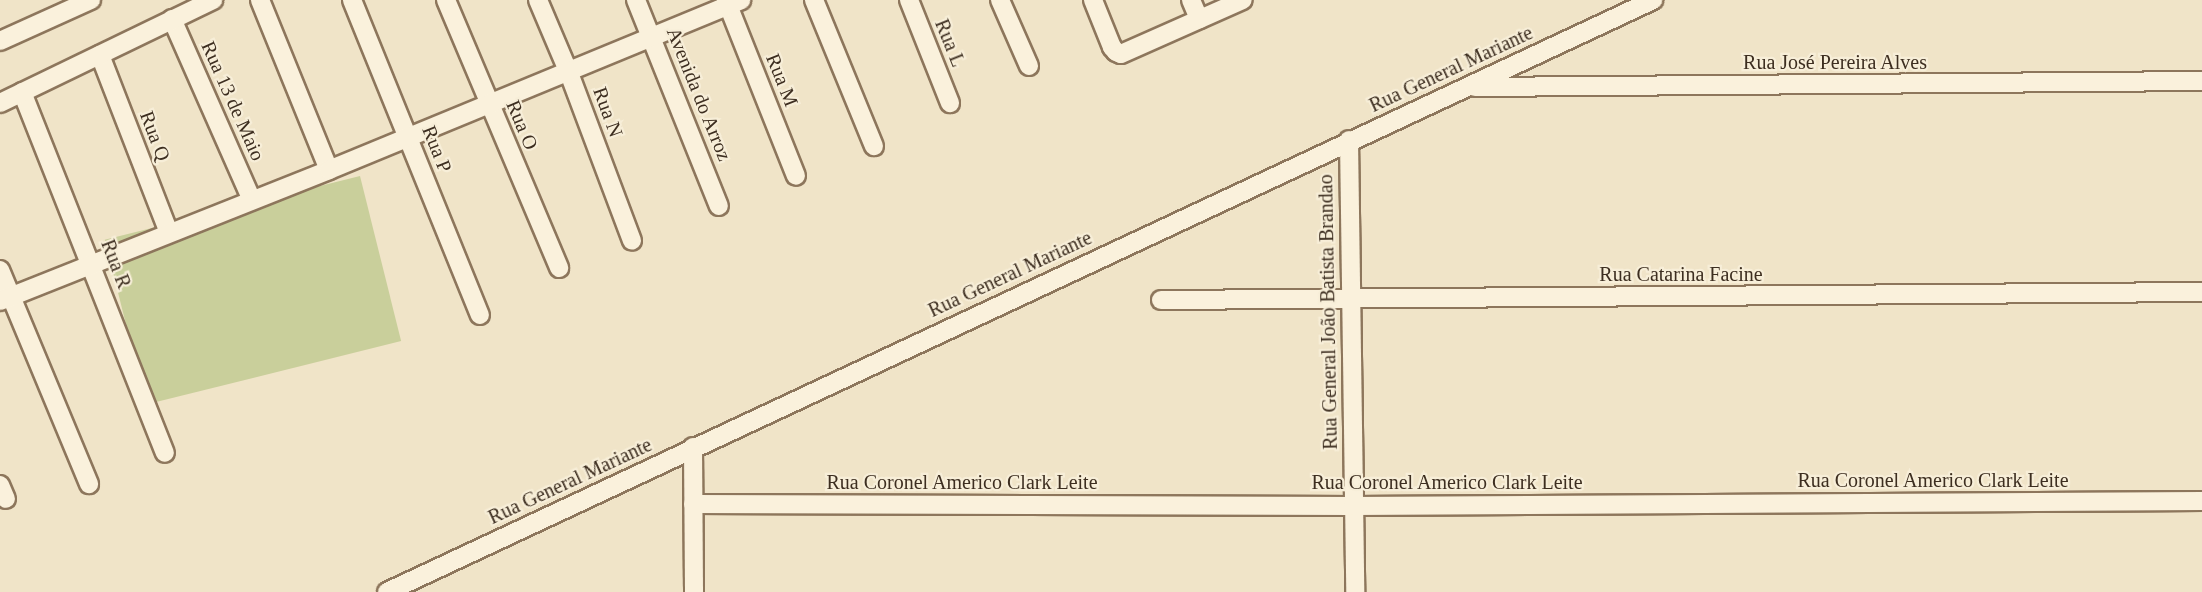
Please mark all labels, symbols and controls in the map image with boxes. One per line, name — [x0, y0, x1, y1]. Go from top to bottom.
street label: Rua L — [930, 16, 970, 70]
street label: Rua General Mariante — [1365, 21, 1537, 117]
street label: Avenida do Arroz — [661, 23, 737, 165]
street label: Rua 13 de Maio — [196, 38, 270, 164]
street label: Rua M — [761, 50, 803, 110]
street label: Rua José Pereira Alves — [1743, 50, 1927, 74]
street label: Rua N — [588, 84, 628, 140]
street label: Rua O — [501, 97, 543, 153]
street label: Rua Q — [135, 108, 175, 164]
street label: Rua P — [417, 122, 457, 176]
street label: Rua General João Batista Brandao — [1314, 174, 1342, 450]
street label: Rua General Mariante — [924, 226, 1096, 322]
street label: Rua R — [96, 236, 136, 292]
street label: Rua Catarina Facine — [1599, 262, 1763, 286]
street label: Rua General Mariante — [484, 433, 656, 529]
street label: Rua Coronel Americo Clark Leite — [1797, 468, 2069, 492]
street label: Rua Coronel Americo Clark Leite — [826, 470, 1098, 494]
street label: Rua Coronel Americo Clark Leite — [1311, 470, 1583, 494]

